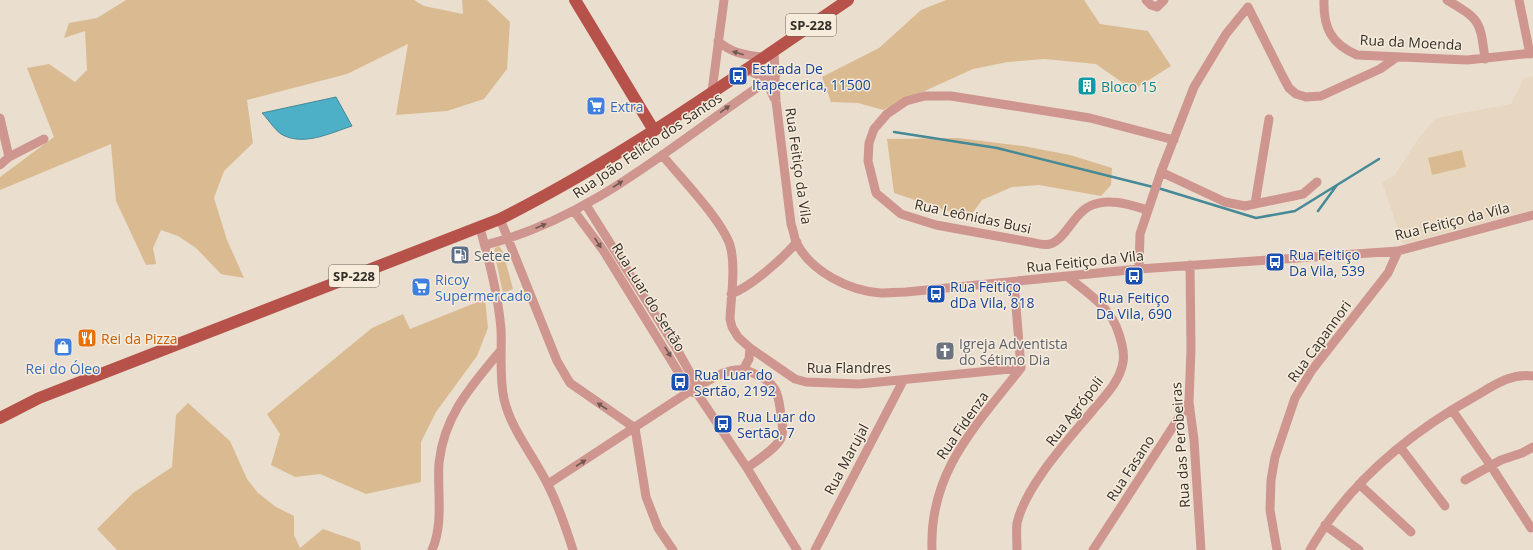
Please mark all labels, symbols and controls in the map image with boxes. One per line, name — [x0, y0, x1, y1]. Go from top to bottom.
road number: SP-228 — [786, 14, 836, 36]
street label: Rua da Moenda — [1359, 30, 1463, 54]
one-way arrow — [732, 50, 744, 56]
place label: Estrada De Itapecerica, 11500 — [752, 59, 871, 94]
bus stop icon: Estrada De Itapecerica, 11500 — [727, 65, 749, 87]
building icon: Bloco 15 — [1076, 75, 1098, 97]
place label: Bloco 15 — [1101, 77, 1157, 96]
street label: Rua João Felício dos Santos — [569, 88, 726, 202]
supermarket icon: Extra — [585, 95, 607, 117]
place label: Extra — [610, 97, 644, 116]
one-way arrow — [719, 105, 730, 113]
street label: Rua Feitiço da Vila — [781, 106, 817, 226]
one-way arrow — [613, 180, 623, 188]
street label: Rua Leônidas Busi — [913, 194, 1033, 238]
street label: Rua Feitiço da Vila — [1393, 198, 1511, 244]
one-way arrow — [536, 222, 548, 228]
one-way arrow — [594, 237, 602, 248]
street label: Rua Luar do Sertão — [608, 239, 690, 355]
fuel station icon: Setee — [449, 244, 471, 266]
street label: Rua Feitiço da Vila — [1025, 245, 1145, 277]
place label: Rua Feitiço Da Vila, 539 — [1289, 245, 1365, 280]
place label: Setee — [474, 246, 510, 265]
bus stop icon: Rua Feitiço Da Vila, 539 — [1264, 251, 1286, 273]
road number: SP-228 — [329, 265, 379, 287]
bus stop icon: Rua Feitiço Da Vila, 690 — [1123, 265, 1145, 287]
place label: Ricoy Supermercado — [435, 270, 531, 305]
supermarket icon: Ricoy Supermercado — [410, 276, 432, 298]
place label: Rua Feitiço dDa Vila, 818 — [950, 277, 1035, 312]
bus stop icon: Rua Feitiço dDa Vila, 818 — [925, 283, 947, 305]
place label: Rua Feitiço Da Vila, 690 — [1096, 288, 1172, 323]
street label: Rua Capannori — [1283, 296, 1355, 386]
restaurant icon: Rei da Pizza — [76, 327, 98, 349]
place label: Rei da Pizza — [101, 329, 178, 348]
place label: Igreja Adventista do Sétimo Dia — [959, 334, 1068, 369]
shop icon: Rei do Óleo — [52, 336, 74, 358]
church icon: Igreja Adventista do Sétimo Dia — [934, 340, 956, 362]
one-way arrow — [664, 346, 671, 358]
street label: Rua Flandres — [807, 358, 892, 377]
place label: Rei do Óleo — [25, 359, 101, 378]
place label: Rua Luar do Sertão, 2192 — [694, 365, 776, 400]
bus stop icon: Rua Luar do Sertão, 2192 — [669, 371, 691, 393]
street label: Rua Agrópoli — [1041, 372, 1107, 450]
street label: Rua das Perobeiras — [1166, 381, 1194, 508]
street label: Rua Fidenza — [932, 387, 992, 463]
one-way arrow — [597, 402, 608, 410]
place label: Rua Luar do Sertão, 7 — [737, 407, 816, 442]
bus stop icon: Rua Luar do Sertão, 7 — [712, 413, 734, 435]
street label: Rua Marujal — [819, 420, 873, 498]
street label: Rua Fasano — [1102, 431, 1158, 505]
one-way arrow — [576, 459, 586, 467]

